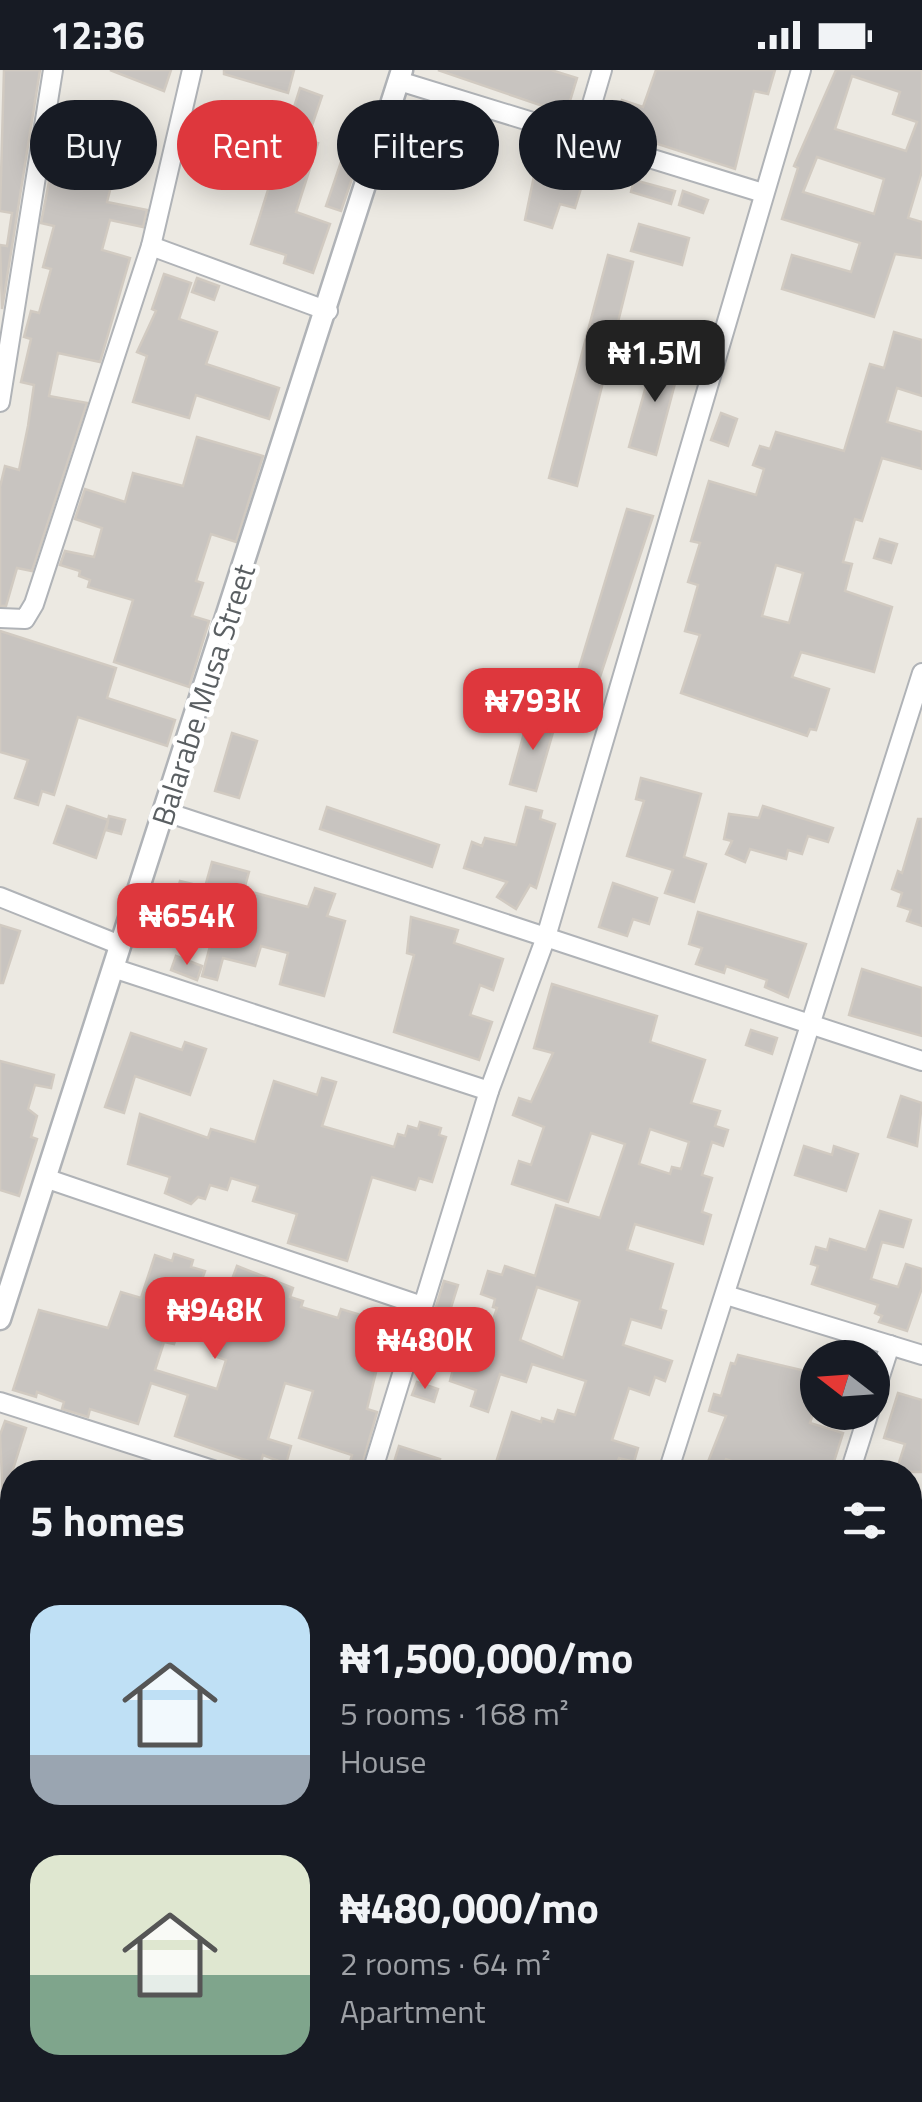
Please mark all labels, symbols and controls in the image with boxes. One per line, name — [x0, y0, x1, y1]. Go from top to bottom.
text: 12:36 — [50, 6, 145, 64]
chip: Buy — [30, 100, 157, 190]
chip: Rent — [177, 100, 317, 190]
chip: Filters — [337, 100, 499, 190]
chip: New — [519, 100, 657, 190]
pin: ₦1.5M — [585, 320, 725, 405]
text: ₦1.5M — [608, 328, 702, 376]
street label: Balarabe Musa Street — [139, 558, 267, 831]
pin: ₦793K — [463, 668, 603, 753]
text: ₦793K — [485, 676, 581, 724]
pin: ₦654K — [117, 883, 257, 968]
text: ₦654K — [139, 891, 235, 939]
pin: ₦948K — [145, 1277, 285, 1362]
text: ₦948K — [167, 1285, 263, 1333]
pin: ₦480K — [355, 1307, 495, 1392]
text: ₦480K — [377, 1315, 473, 1363]
north arrow — [800, 1340, 890, 1430]
map controls — [800, 1340, 890, 1430]
text: 5 homes — [30, 1488, 185, 1552]
icon: filters — [837, 1493, 892, 1548]
text: ₦1,500,000/mo — [340, 1625, 633, 1689]
icon: home — [110, 1645, 230, 1765]
text: 5 rooms · 168 m² — [340, 1689, 569, 1737]
text: House — [340, 1737, 426, 1785]
text: ₦480,000/mo — [340, 1875, 599, 1939]
icon: home — [110, 1895, 230, 2015]
text: 2 rooms · 64 m² — [340, 1939, 551, 1987]
text: Apartment — [340, 1987, 486, 2035]

